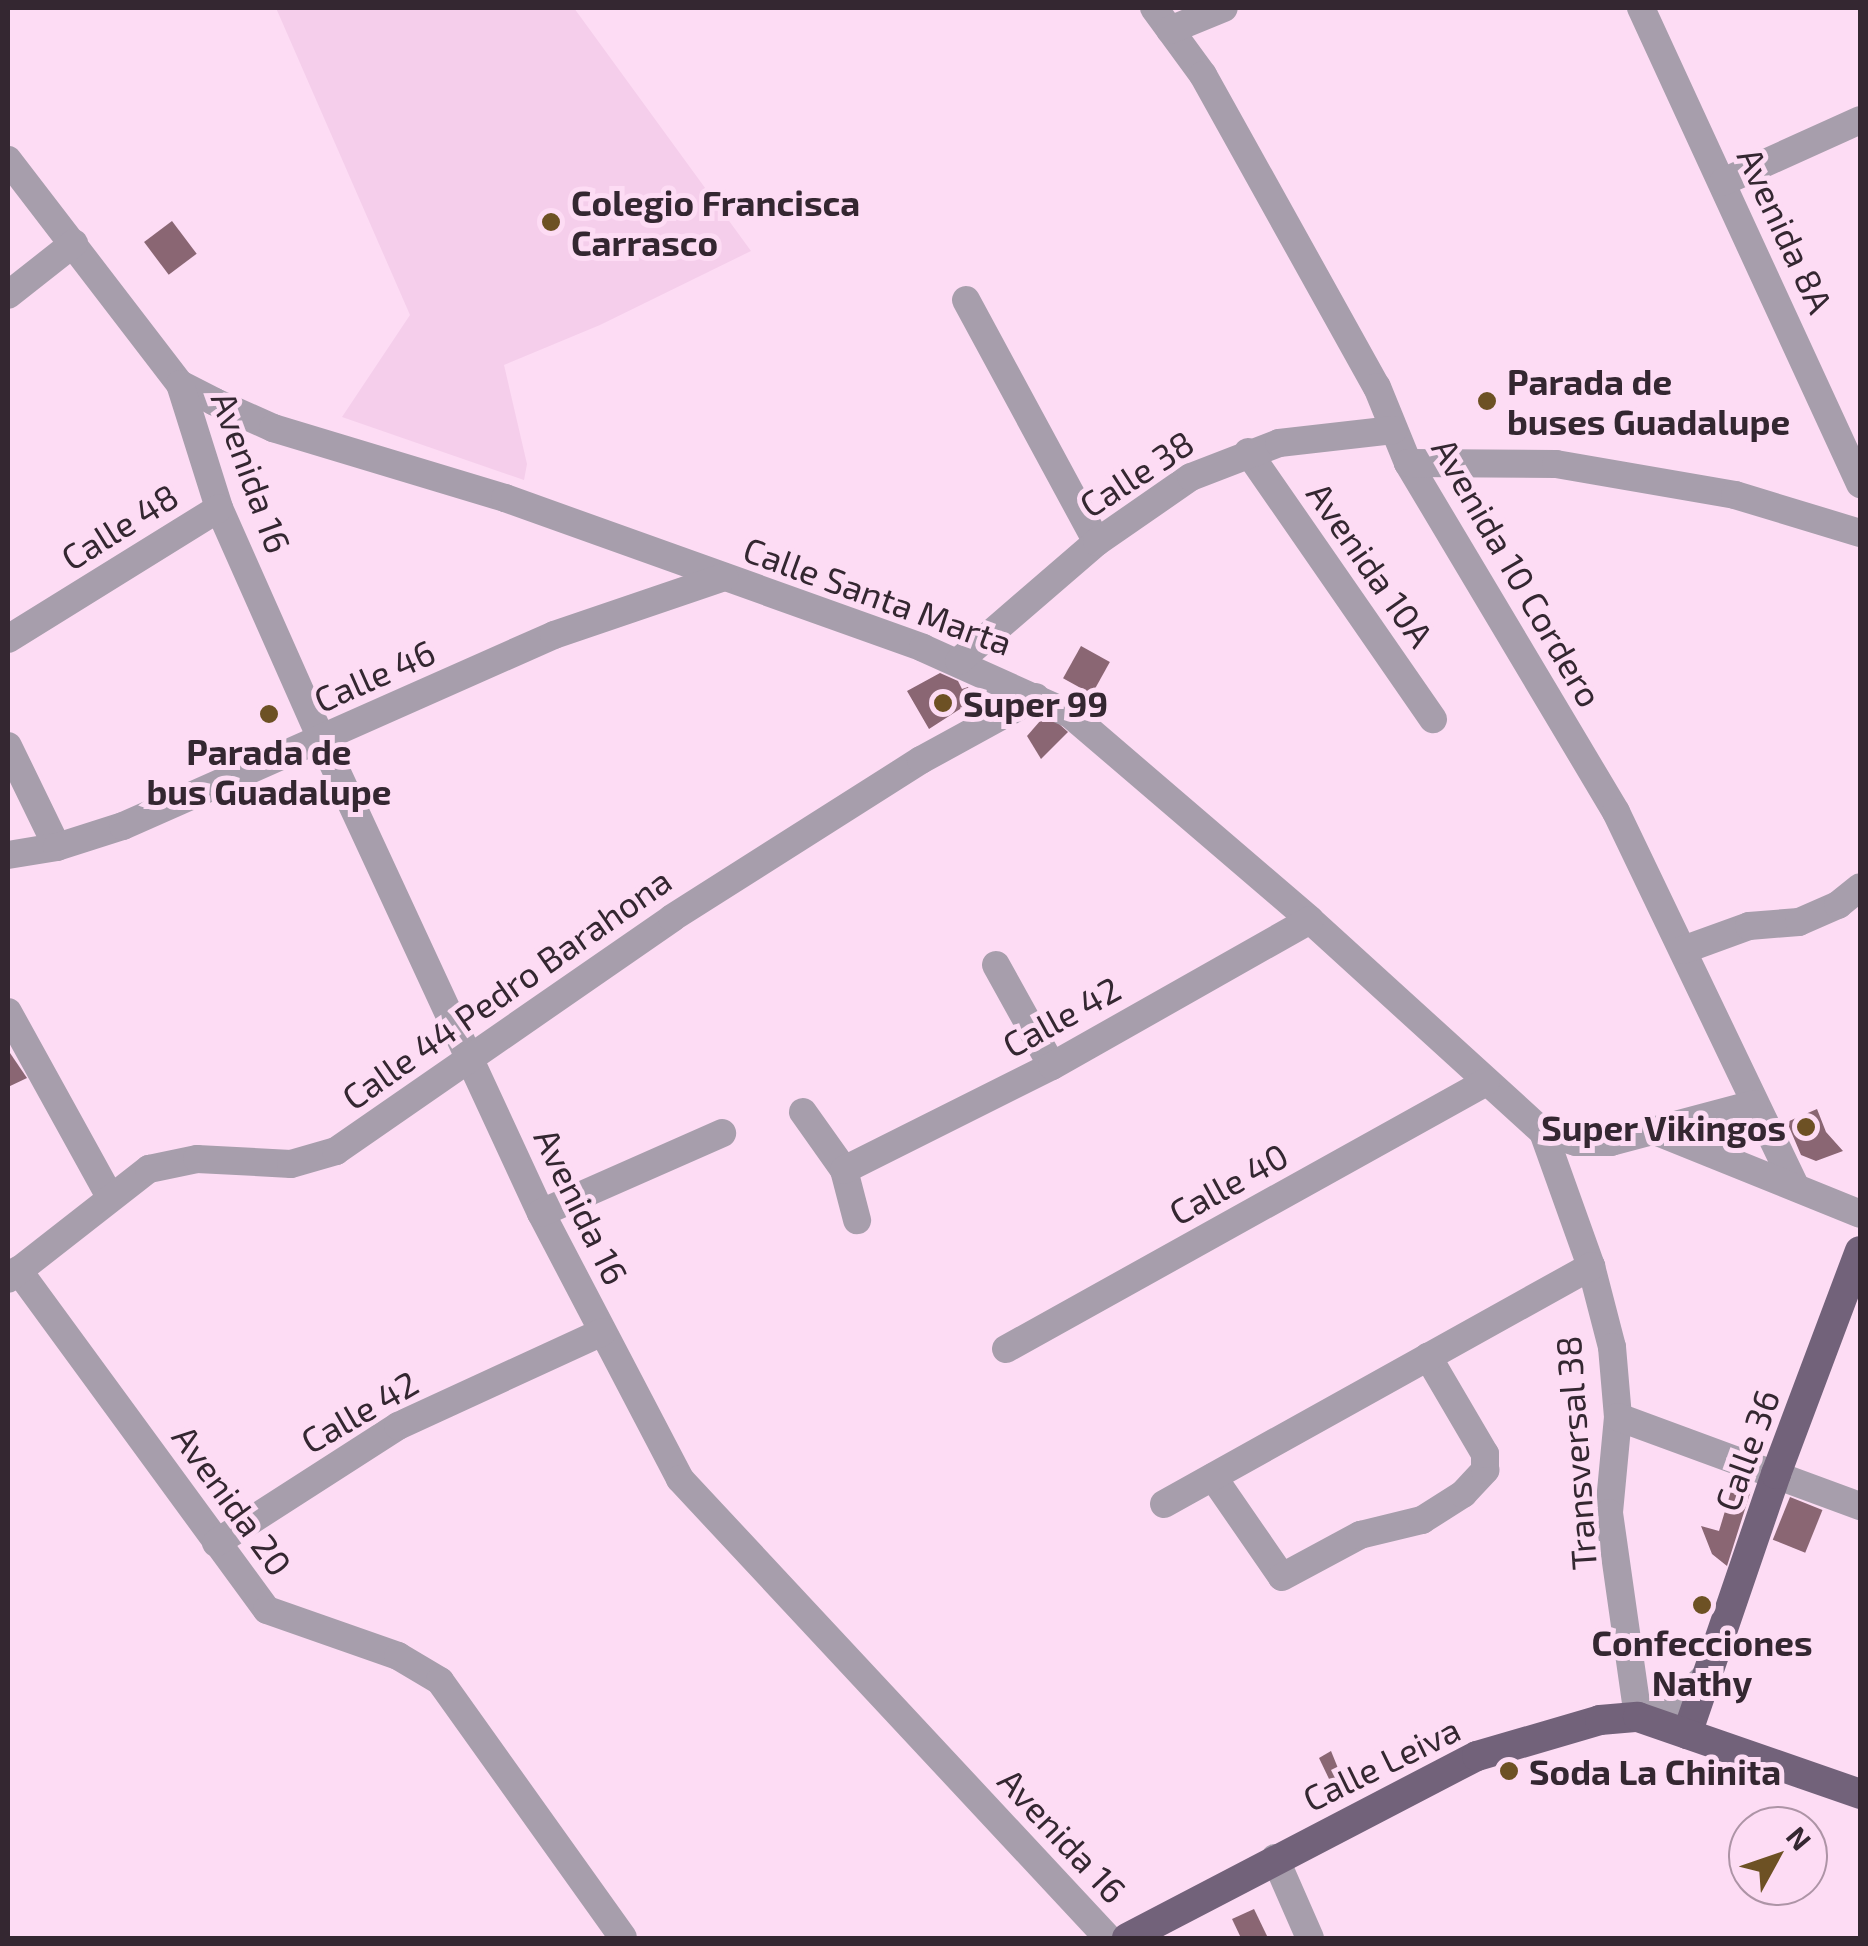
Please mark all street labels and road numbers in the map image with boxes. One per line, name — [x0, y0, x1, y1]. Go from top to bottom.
street label: Avenida 8A — [1730, 141, 1842, 319]
street label: Avenida 16 — [203, 386, 301, 558]
street label: Calle 38 — [1071, 421, 1201, 525]
street label: Avenida 10 Cordero — [1424, 430, 1612, 714]
street label: Calle 48 — [53, 474, 185, 578]
street label: Avenida 10A — [1299, 474, 1443, 654]
street label: Calle Santa Marta — [738, 527, 1018, 663]
street label: Calle 46 — [307, 630, 441, 720]
street label: Calle 44 Pedro Barahona — [333, 858, 679, 1118]
street label: Calle 42 — [995, 967, 1127, 1065]
street label: Avenida 16 — [526, 1121, 638, 1291]
street label: Calle 40 — [1161, 1133, 1295, 1233]
street label: Transversal 38 — [1546, 1334, 1604, 1572]
street label: Calle 42 — [293, 1361, 425, 1461]
street label: Calle 36 — [1705, 1384, 1787, 1516]
street label: Avenida 20 — [165, 1417, 301, 1583]
street label: Calle Leiva — [1296, 1707, 1466, 1819]
street label: Avenida 16 — [990, 1759, 1136, 1911]

